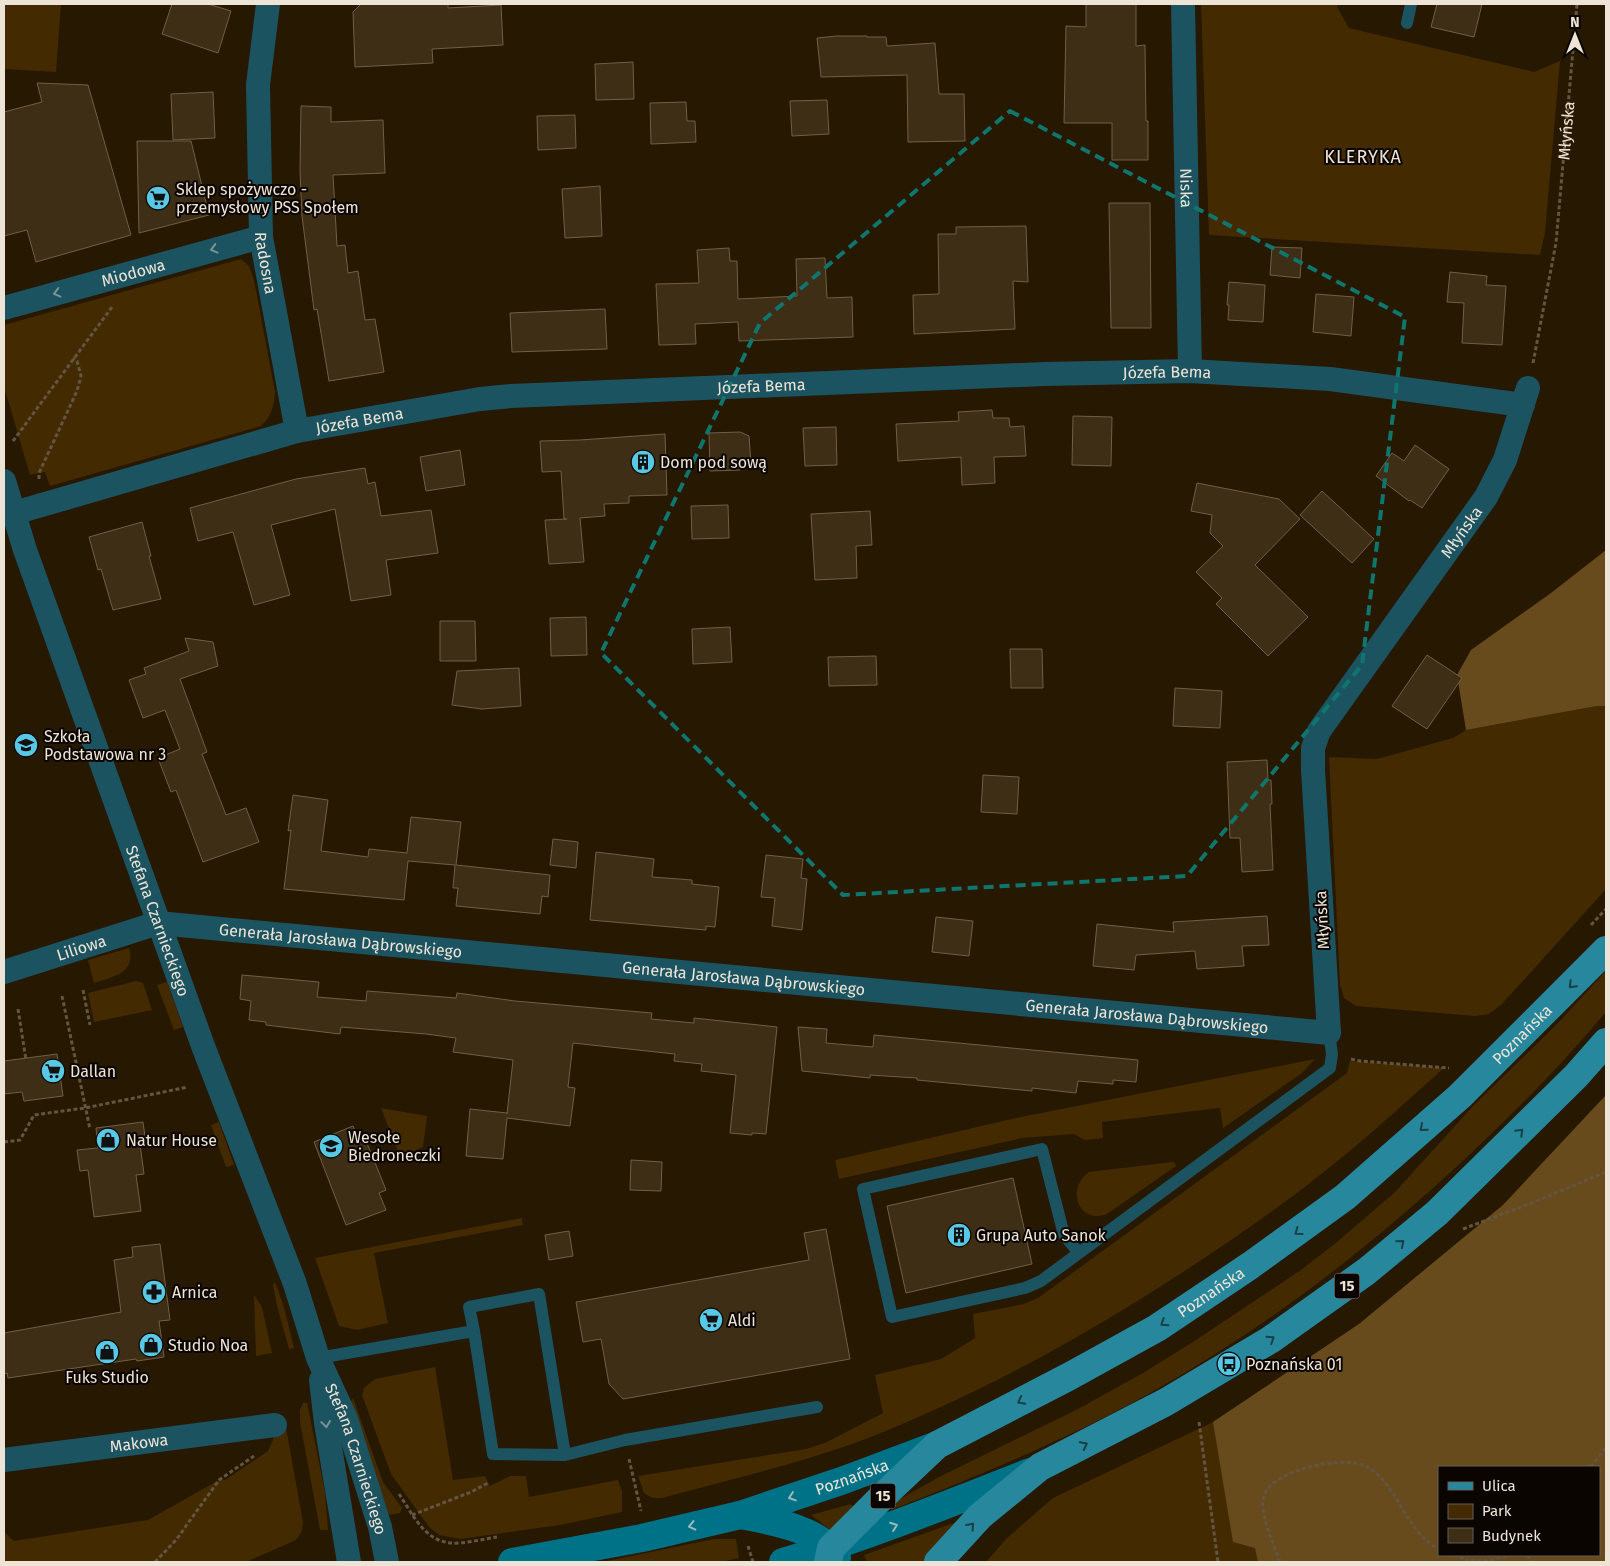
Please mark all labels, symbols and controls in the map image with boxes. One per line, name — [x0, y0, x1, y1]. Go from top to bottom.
north arrow — [1550, 10, 1600, 60]
text: N — [1570, 14, 1580, 31]
street label: Młyńska — [1554, 100, 1578, 161]
district label: KLERYKA — [1324, 146, 1402, 168]
street label: Niska — [1177, 168, 1196, 208]
place label: Sklep spożywczo - przemysłowy PSS Społem — [176, 180, 359, 217]
supermarket icon: Sklep spożywczo - przemysłowy PSS Społem — [145, 185, 171, 211]
street label: Radosna — [251, 232, 281, 296]
one-way arrow — [210, 244, 219, 254]
street label: Miodowa — [99, 254, 167, 290]
one-way arrow — [53, 287, 62, 298]
street label: Józefa Bema — [1122, 361, 1212, 382]
street label: Józefa Bema — [717, 374, 806, 397]
street label: Józefa Bema — [314, 403, 405, 437]
building icon: Dom pod sową — [630, 449, 656, 475]
place label: Dom pod sową — [660, 453, 767, 473]
street label: Młyńska — [1436, 502, 1486, 561]
place label: Szkoła Podstawowa nr 3 — [44, 727, 166, 764]
school or university icon: Szkoła Podstawowa nr 3 — [13, 732, 39, 758]
street label: Stefana Czarnieckiego — [122, 843, 194, 999]
street label: Młyńska — [1311, 890, 1333, 950]
street label: Generała Jarosława Dąbrowskiego — [218, 919, 463, 961]
street label: Liliowa — [54, 931, 108, 964]
street label: Generała Jarosława Dąbrowskiego — [621, 957, 866, 999]
one-way arrow — [1569, 979, 1578, 988]
street label: Generała Jarosława Dąbrowskiego — [1025, 995, 1269, 1037]
street label: Poznańska — [1488, 1000, 1556, 1068]
supermarket icon: Dallan — [40, 1058, 66, 1084]
place label: Dallan — [70, 1062, 116, 1081]
one-way arrow — [1420, 1123, 1429, 1132]
shop icon: Natur House — [95, 1127, 121, 1153]
place label: Wesołe Biedroneczki — [348, 1128, 441, 1165]
one-way arrow — [1514, 1129, 1523, 1138]
place label: Natur House — [126, 1131, 217, 1150]
school or university icon: Wesołe Biedroneczki — [318, 1133, 344, 1159]
building icon: Grupa Auto Sanok — [946, 1222, 972, 1248]
place label: Grupa Auto Sanok — [976, 1226, 1107, 1245]
one-way arrow — [1295, 1226, 1304, 1234]
one-way arrow — [1396, 1239, 1405, 1248]
street label: Poznańska — [1174, 1263, 1248, 1321]
road number: 15 — [1334, 1274, 1360, 1298]
pharmacy icon: Arnica — [141, 1279, 167, 1305]
place label: Arnica — [172, 1283, 217, 1302]
supermarket icon: Aldi — [698, 1307, 724, 1333]
place label: Aldi — [728, 1311, 756, 1330]
one-way arrow — [1160, 1317, 1169, 1327]
shop icon: Studio Noa — [138, 1332, 164, 1358]
place label: Studio Noa — [168, 1336, 248, 1355]
one-way arrow — [1265, 1336, 1274, 1345]
shop icon: Fuks Studio — [94, 1339, 120, 1365]
bus stop icon: Poznańska 01 — [1216, 1351, 1242, 1377]
place label: Poznańska 01 — [1246, 1355, 1342, 1374]
place label: Fuks Studio — [65, 1368, 149, 1387]
street label: Stefana Czarnieckiego — [321, 1380, 391, 1536]
one-way arrow — [1017, 1395, 1026, 1405]
one-way arrow — [321, 1420, 331, 1428]
street label: Makowa — [109, 1429, 169, 1456]
one-way arrow — [1078, 1441, 1087, 1451]
street label: Poznańska — [813, 1455, 891, 1499]
legend — [1438, 1466, 1600, 1556]
text: Ulica — [1482, 1477, 1516, 1495]
road number: 15 — [870, 1484, 896, 1508]
one-way arrow — [788, 1491, 797, 1501]
text: Park — [1482, 1502, 1512, 1520]
one-way arrow — [688, 1520, 697, 1531]
one-way arrow — [889, 1522, 898, 1532]
one-way arrow — [965, 1523, 974, 1532]
text: Budynek — [1482, 1527, 1541, 1545]

